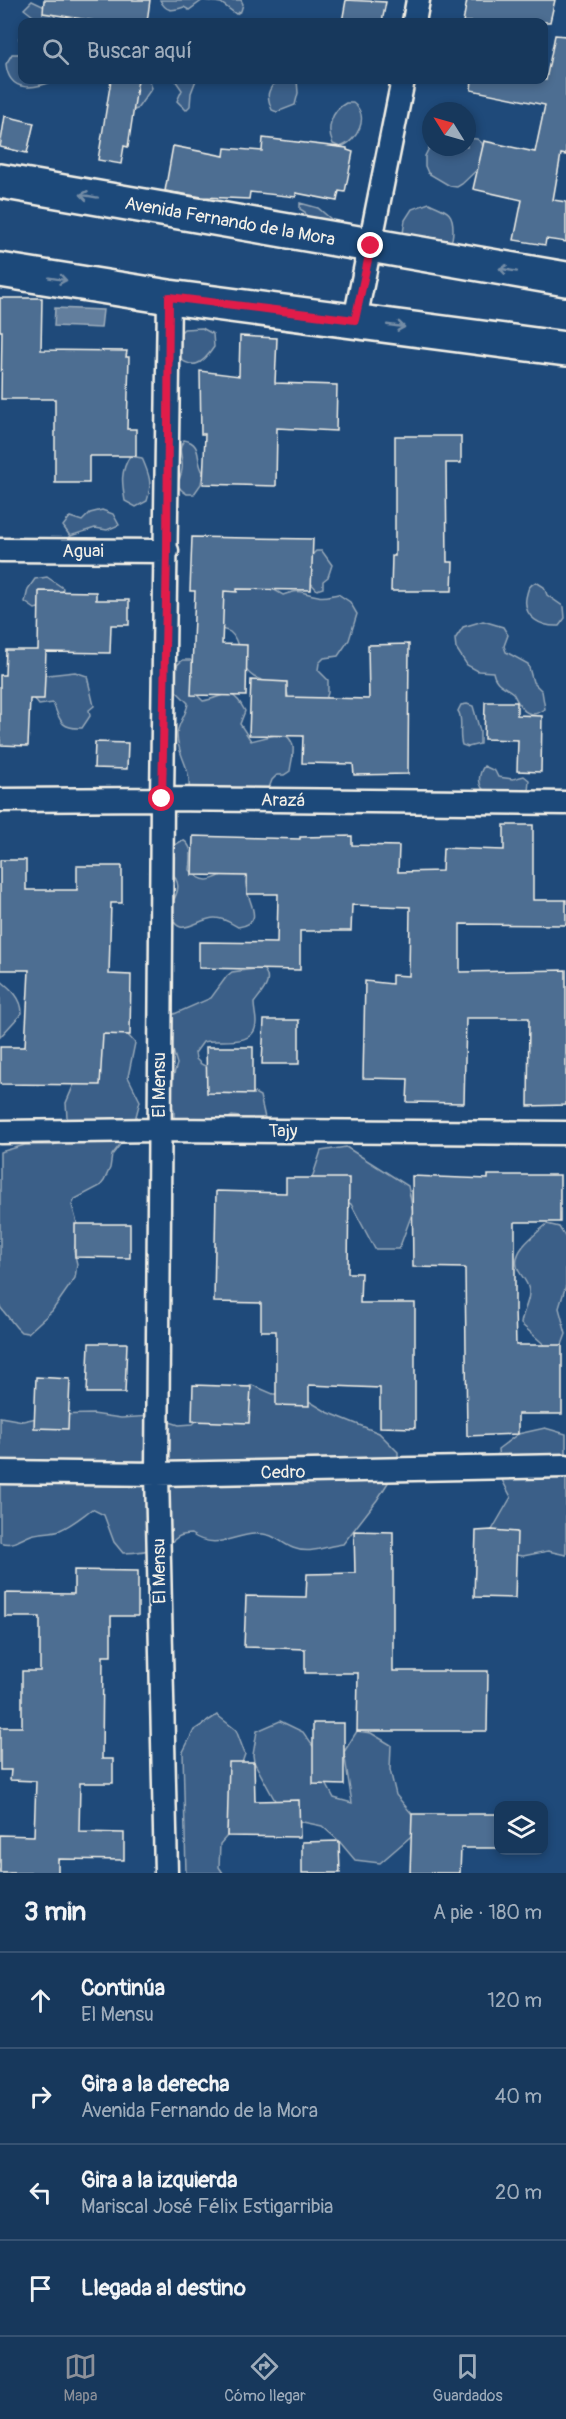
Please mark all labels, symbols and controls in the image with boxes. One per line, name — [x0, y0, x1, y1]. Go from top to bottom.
search box — [18, 18, 548, 84]
icon: search — [39, 35, 72, 68]
text: Buscar aquí — [87, 37, 192, 65]
north arrow — [422, 102, 476, 156]
one-way arrow — [79, 190, 99, 201]
street label: Avenida Fernando de la Mora — [123, 192, 337, 251]
route end — [357, 232, 383, 258]
one-way arrow — [499, 264, 519, 275]
one-way arrow — [47, 274, 67, 285]
one-way arrow — [386, 321, 406, 332]
street label: Aguai — [62, 540, 104, 563]
route start — [148, 785, 174, 811]
street label: Arazá — [261, 789, 305, 812]
street label: El Mensu — [148, 1052, 171, 1118]
street label: Tajy — [268, 1120, 298, 1143]
street label: Cedro — [261, 1461, 306, 1484]
street label: El Mensu — [147, 1538, 172, 1604]
map controls — [494, 1801, 548, 1855]
button: layers — [494, 1801, 548, 1855]
text: 3 min — [24, 1896, 86, 1928]
text: A pie · 180 m — [433, 1900, 542, 1925]
text: Continúa — [81, 1974, 165, 2002]
icon: ahead — [24, 1984, 57, 2017]
text: 120 m — [487, 1988, 542, 2013]
text: El Mensu — [81, 2002, 154, 2027]
text: Gira a la derecha — [81, 2070, 229, 2098]
icon: right — [24, 2080, 57, 2113]
text: 40 m — [495, 2084, 542, 2109]
text: Avenida Fernando de la Mora — [81, 2098, 318, 2123]
text: Gira a la izquierda — [81, 2166, 238, 2194]
icon: left — [24, 2176, 57, 2209]
text: 20 m — [495, 2180, 542, 2205]
text: Mariscal José Félix Estigarribia — [81, 2194, 333, 2219]
icon: arrive — [24, 2272, 57, 2305]
text: Llegada al destino — [81, 2274, 246, 2302]
tab: Mapa — [63, 2350, 97, 2406]
tab: Cómo llegar — [224, 2350, 306, 2406]
tab: Guardados — [433, 2350, 503, 2406]

